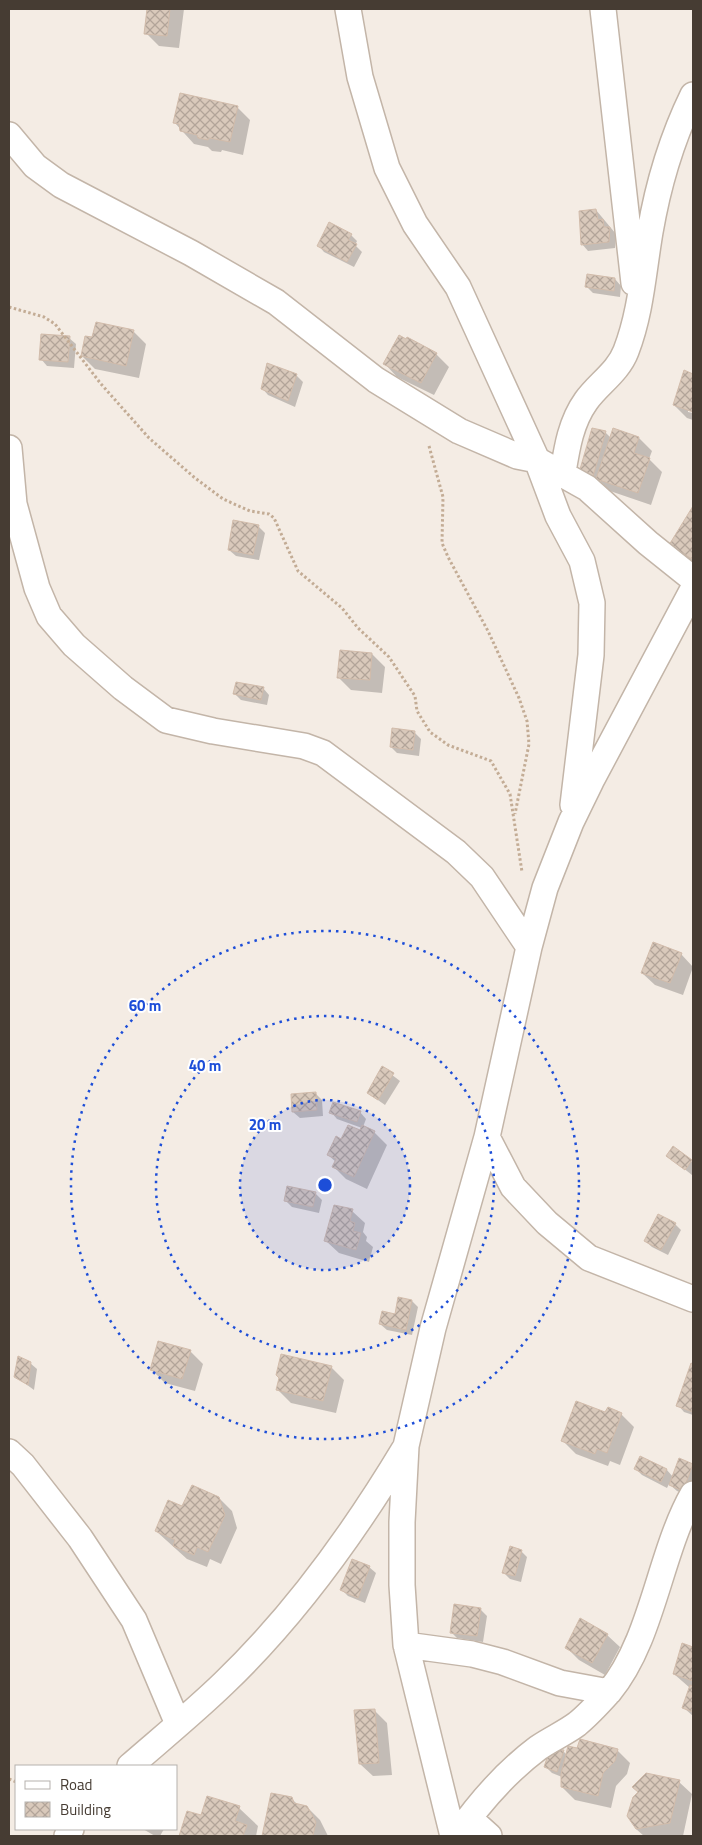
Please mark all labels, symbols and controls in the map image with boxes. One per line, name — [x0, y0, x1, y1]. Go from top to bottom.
text: 60 m — [129, 994, 161, 1017]
text: 40 m — [189, 1054, 221, 1077]
text: 20 m — [249, 1113, 281, 1136]
centre of rings — [316, 1176, 334, 1194]
legend — [15, 1765, 178, 1830]
text: Road — [60, 1773, 92, 1796]
text: Building — [60, 1798, 111, 1821]

